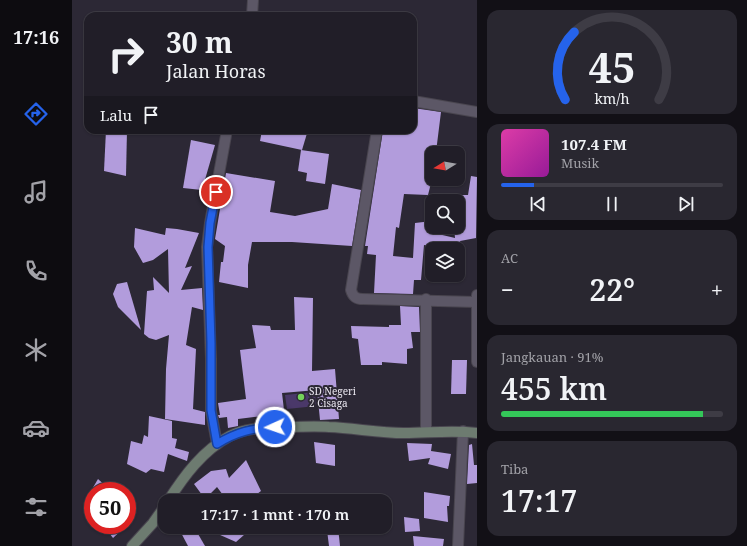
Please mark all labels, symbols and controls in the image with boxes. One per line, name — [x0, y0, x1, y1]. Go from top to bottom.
text: 30 m — [166, 23, 233, 61]
text: 17:16 — [13, 25, 59, 49]
icon: right — [100, 28, 152, 80]
text: 45 — [588, 39, 636, 95]
text: Jalan Horas — [166, 59, 266, 83]
text: km/h — [594, 89, 630, 108]
icon: directions — [22, 100, 50, 128]
icon: arrive — [140, 104, 162, 126]
text: Lalu — [100, 105, 132, 125]
text: 107.4 FM — [561, 134, 627, 154]
north arrow — [425, 146, 465, 186]
map controls — [425, 146, 465, 282]
text: Musik — [561, 154, 599, 172]
pin — [199, 175, 233, 209]
icon: music — [22, 178, 50, 206]
icon: arrive — [205, 181, 227, 203]
icon: previous — [527, 193, 549, 215]
icon: pause — [601, 193, 623, 215]
icon: next — [675, 193, 697, 215]
button: search — [425, 194, 465, 234]
button: layers — [425, 242, 465, 282]
text: AC — [501, 249, 518, 267]
icon: phone — [22, 257, 50, 285]
text: 22° — [589, 269, 635, 310]
text: − — [501, 274, 514, 304]
text: + — [711, 274, 723, 304]
icon: climate — [22, 336, 50, 364]
text: Jangkauan · 91% — [501, 348, 603, 366]
text: 455 km — [501, 368, 607, 409]
place label: SD Negeri 2 Cisaga — [309, 384, 357, 410]
marker: SD Negeri 2 Cisaga — [296, 392, 306, 402]
position arrow — [254, 406, 296, 448]
icon: car — [22, 414, 50, 442]
text: Tiba — [501, 460, 528, 478]
text: 17:17 — [501, 480, 577, 521]
speed limit sign: 50 — [84, 482, 136, 534]
icon: filters — [22, 493, 50, 521]
text: 17:17 · 1 mnt · 170 m — [201, 504, 349, 524]

